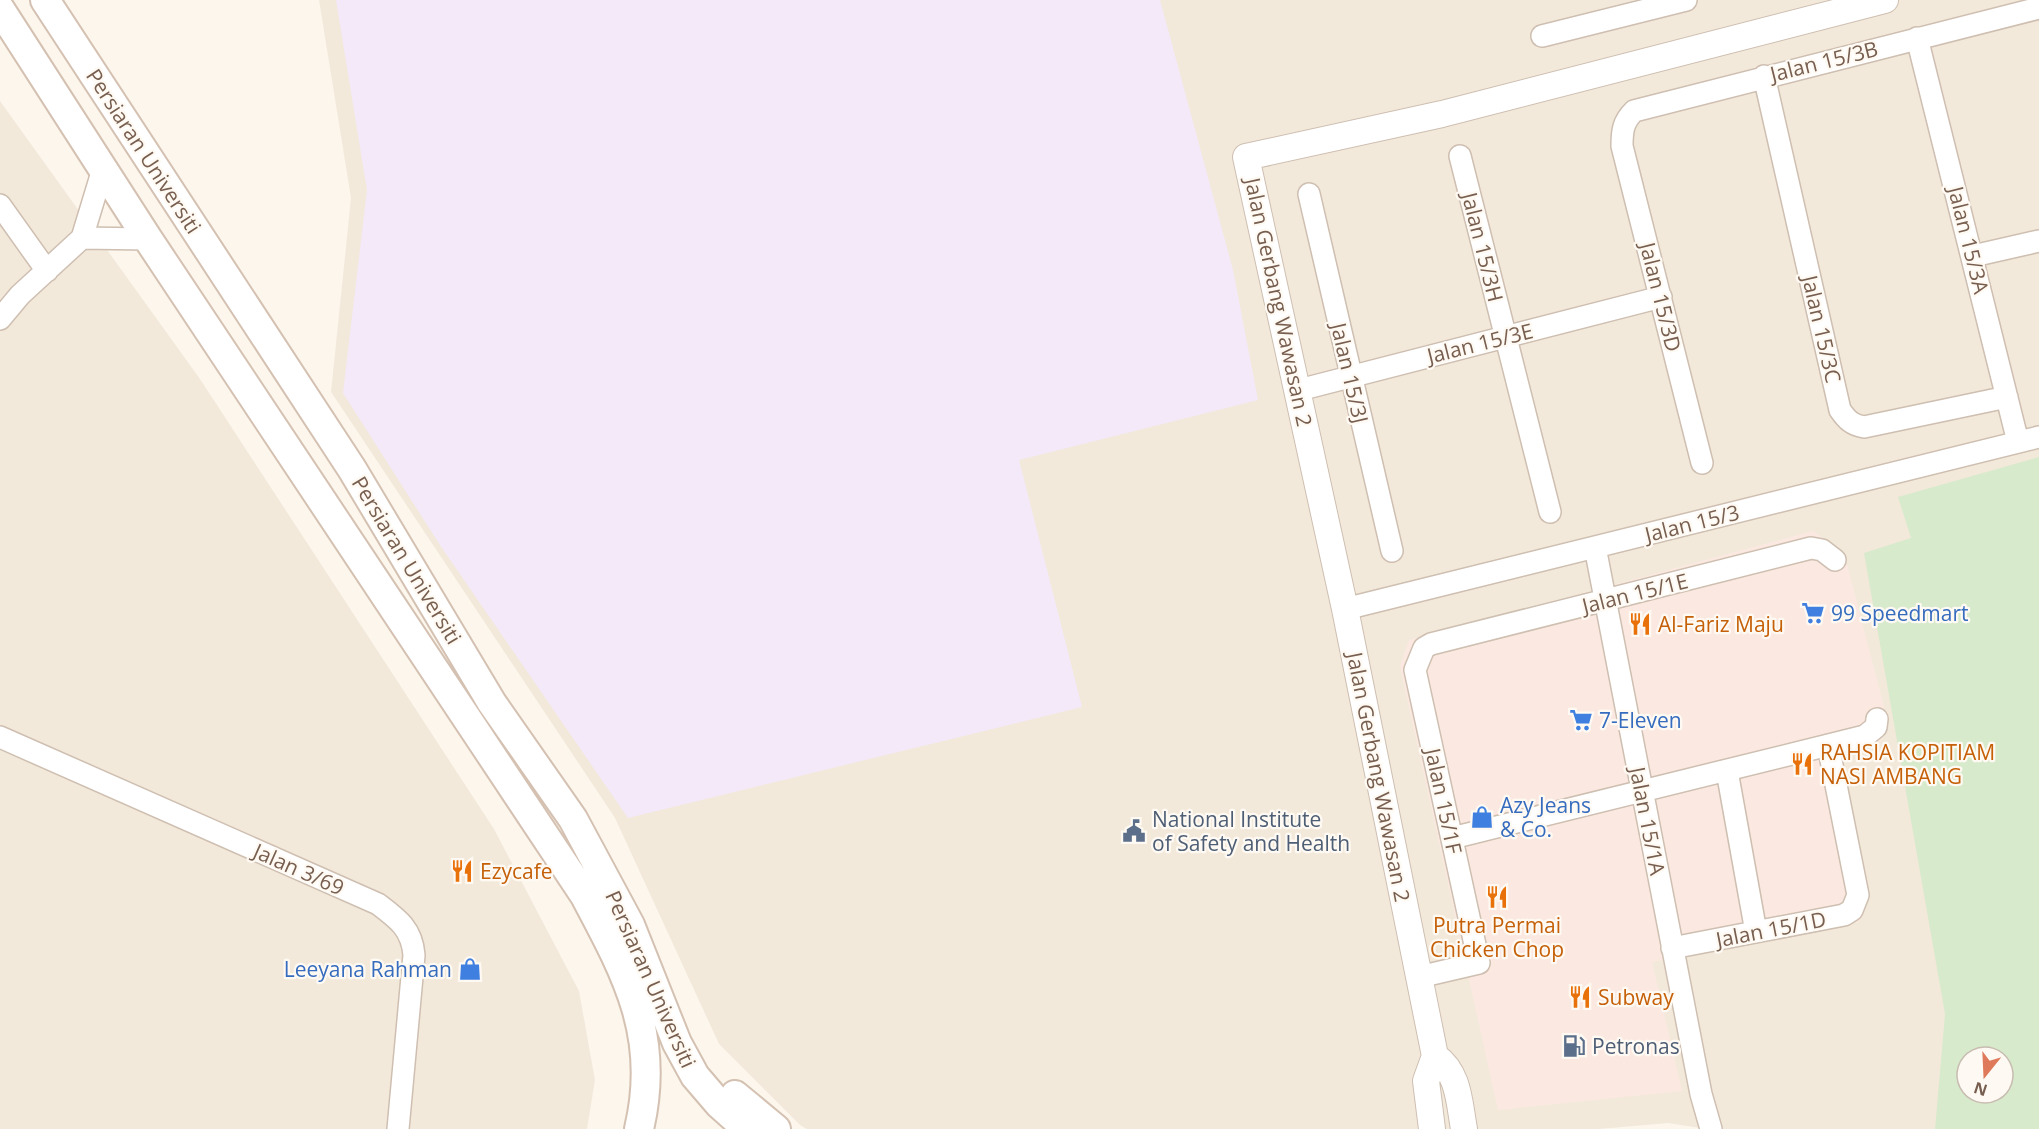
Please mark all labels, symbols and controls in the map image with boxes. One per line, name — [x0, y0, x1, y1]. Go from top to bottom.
street label: Jalan 15/3B — [1765, 34, 1881, 88]
street label: Persiaran Universiti — [80, 63, 208, 239]
street label: Jalan Gerbang Wawasan 2 — [1239, 173, 1319, 429]
street label: Jalan 15/3A — [1942, 181, 1996, 297]
street label: Jalan 15/3H — [1455, 187, 1510, 305]
street label: Jalan 15/3D — [1633, 238, 1688, 355]
street label: Jalan 15/3C — [1796, 271, 1848, 386]
street label: Jalan 15/3E — [1422, 316, 1536, 370]
street label: Jalan 15/3J — [1324, 318, 1375, 426]
street label: Persiaran Universiti — [346, 471, 468, 649]
street label: Jalan 15/3 — [1640, 498, 1742, 549]
street label: Jalan 15/1E — [1577, 566, 1691, 620]
place label: 99 Speedmart — [1831, 599, 1968, 627]
supermarket icon: 99 Speedmart — [1800, 600, 1826, 626]
place label: Al-Fariz Maju — [1658, 610, 1784, 638]
restaurant icon: Al-Fariz Maju — [1627, 611, 1653, 637]
street label: Jalan Gerbang Wawasan 2 — [1341, 648, 1417, 904]
place label: 7-Eleven — [1599, 706, 1682, 734]
supermarket icon: 7-Eleven — [1568, 707, 1594, 733]
place label: RAHSIA KOPITIAM NASI AMBANG — [1820, 738, 1995, 790]
street label: Jalan 15/1F — [1419, 744, 1469, 856]
restaurant icon: RAHSIA KOPITIAM NASI AMBANG — [1789, 751, 1815, 777]
street label: Jalan 15/1A — [1623, 763, 1672, 878]
place label: Azy Jeans & Co. — [1500, 791, 1591, 843]
shop icon: Azy Jeans & Co. — [1469, 804, 1495, 830]
place label: National Institute of Safety and Health — [1152, 805, 1350, 857]
public building icon: National Institute of Safety and Health — [1121, 818, 1147, 844]
street label: Jalan 3/69 — [247, 836, 349, 901]
place label: Ezycafe — [480, 857, 553, 885]
restaurant icon: Ezycafe — [449, 858, 475, 884]
restaurant icon: Putra Permai Chicken Chop — [1484, 884, 1510, 910]
street label: Persiaran Universiti — [599, 886, 703, 1072]
street label: Jalan 15/1D — [1712, 905, 1828, 954]
place label: Putra Permai Chicken Chop — [1430, 911, 1564, 963]
place label: Leeyana Rahman — [284, 955, 452, 983]
shop icon: Leeyana Rahman — [457, 956, 483, 982]
place label: Subway — [1598, 983, 1674, 1011]
restaurant icon: Subway — [1567, 984, 1593, 1010]
place label: Petronas — [1592, 1032, 1680, 1060]
fuel station icon: Petronas — [1561, 1033, 1587, 1059]
north arrow — [1955, 1045, 2015, 1105]
text: N — [1971, 1077, 1990, 1102]

